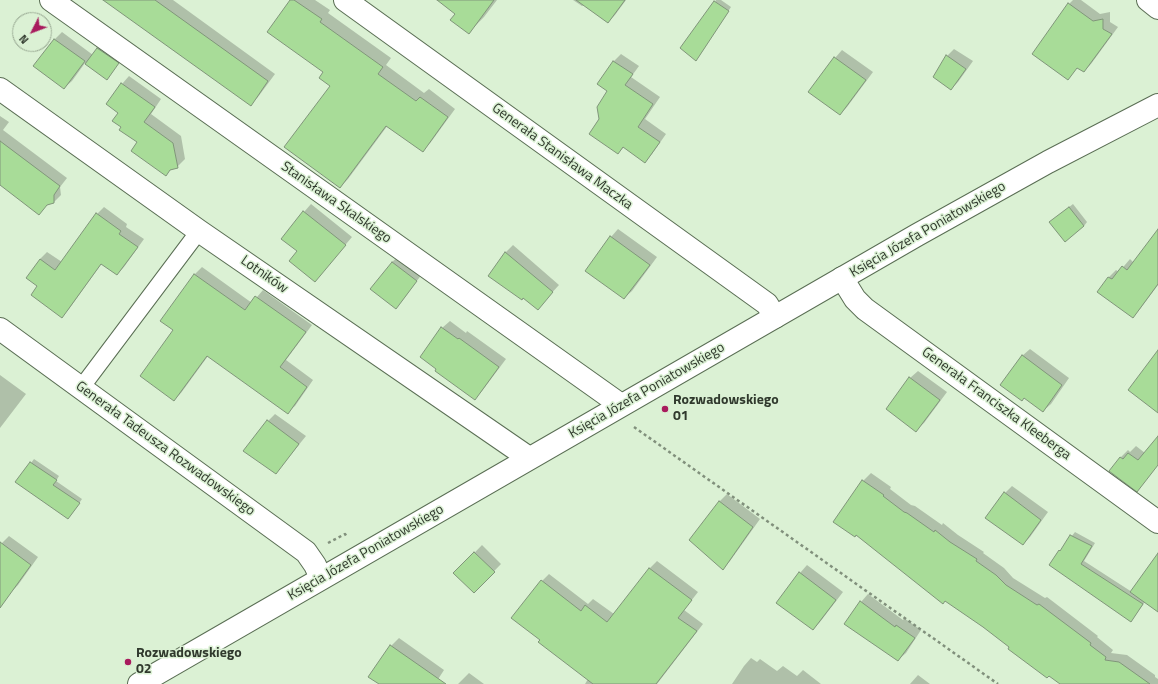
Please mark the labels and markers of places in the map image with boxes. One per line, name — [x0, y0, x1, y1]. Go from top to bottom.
place label: Rozwadowskiego 01 — [673, 393, 779, 426]
marker: Rozwadowskiego 01 — [660, 404, 670, 414]
place label: Rozwadowskiego 02 — [136, 646, 242, 678]
marker: Rozwadowskiego 02 — [123, 657, 133, 667]

